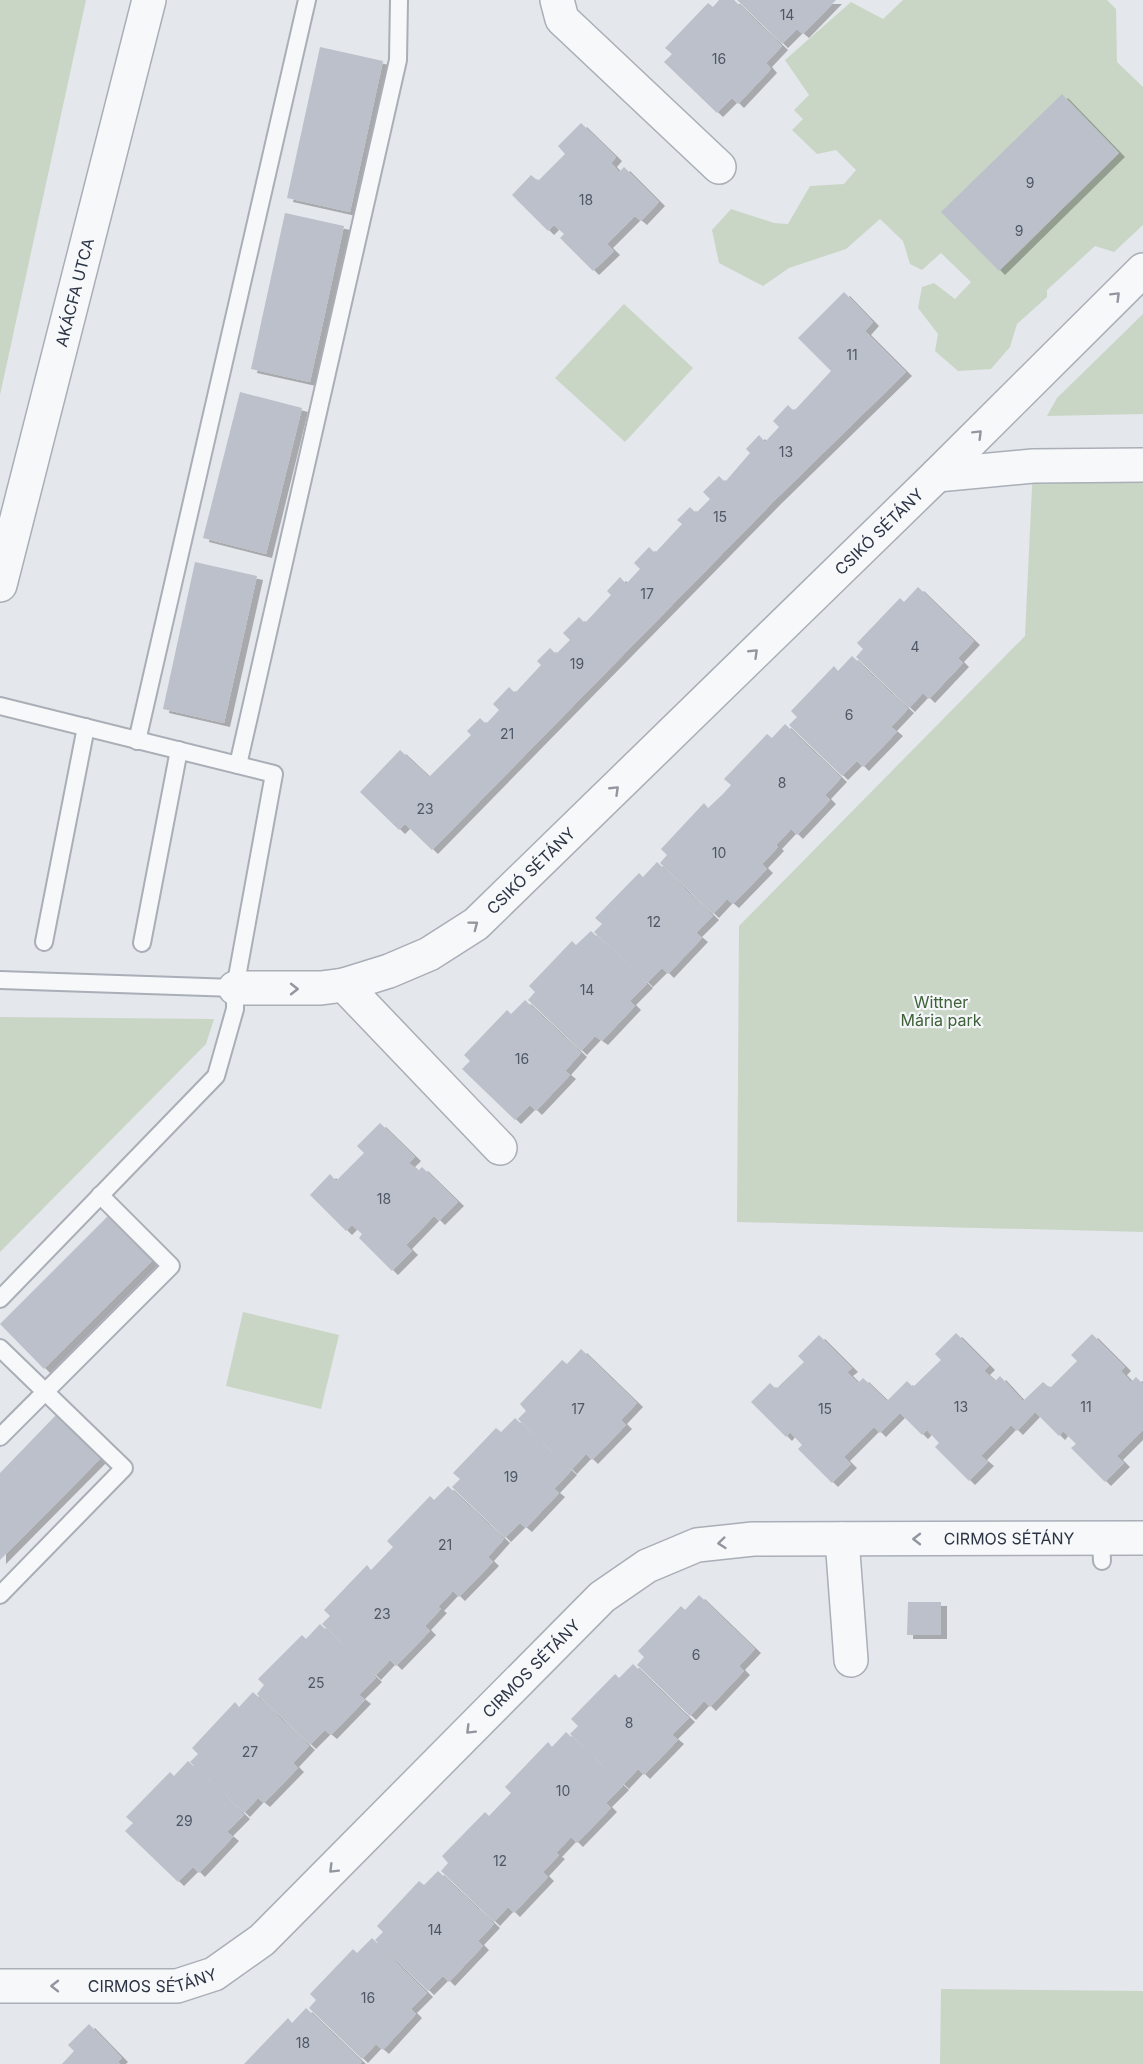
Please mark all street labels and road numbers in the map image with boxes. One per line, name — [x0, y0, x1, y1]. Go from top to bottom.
street label: AKÁCFA UTCA — [51, 236, 98, 349]
street label: CSIKÓ SÉTÁNY — [830, 484, 928, 579]
street label: CSIKÓ SÉTÁNY — [482, 823, 579, 918]
street label: CIRMOS SÉTÁNY — [944, 1528, 1075, 1549]
street label: CIRMOS SÉTÁNY — [478, 1615, 584, 1722]
street label: CIRMOS SÉTÁNY — [88, 1964, 219, 1996]

